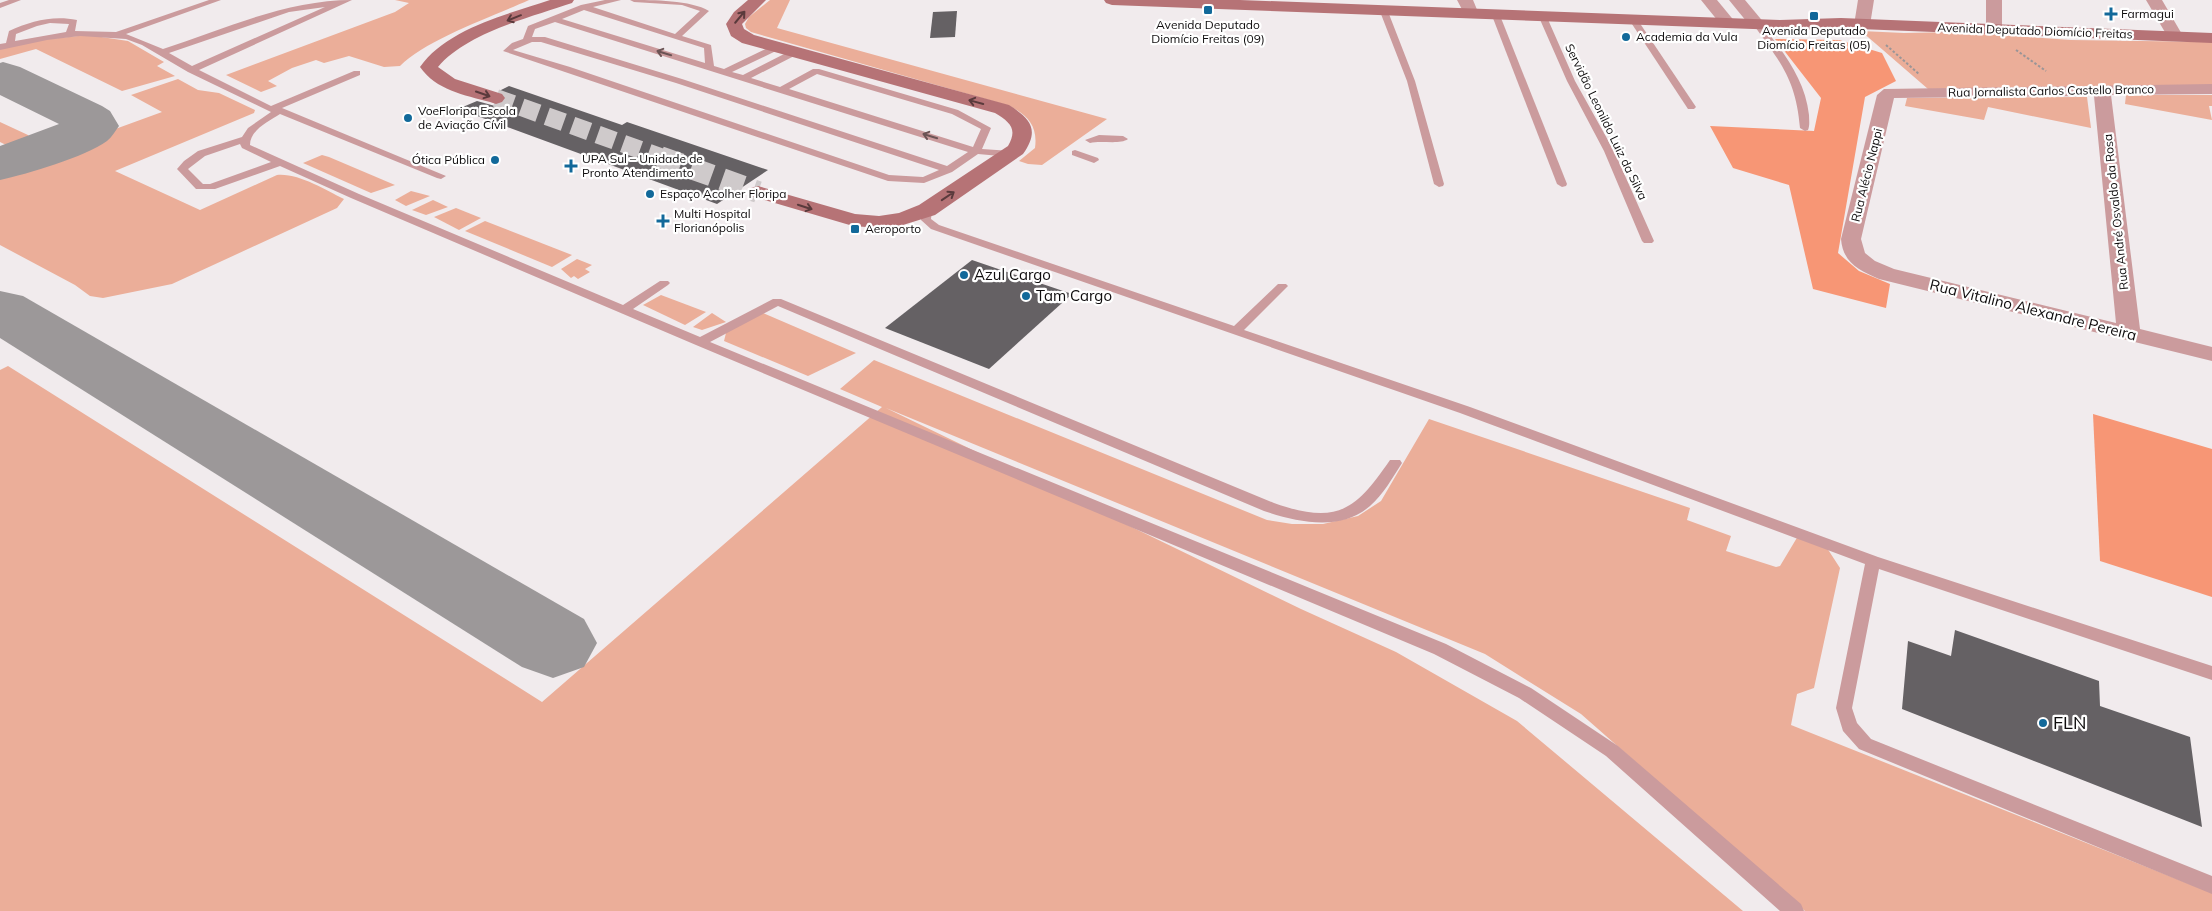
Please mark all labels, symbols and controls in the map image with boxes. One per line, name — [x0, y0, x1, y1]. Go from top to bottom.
marker: Avenida Deputado Diomício Freitas (09) — [1202, 4, 1214, 16]
place label: Farmagui — [2121, 6, 2174, 21]
marker: Farmagui — [2105, 8, 2117, 20]
marker: Avenida Deputado Diomício Freitas (05) — [1808, 10, 1820, 22]
one-way arrow — [734, 11, 746, 24]
one-way arrow — [507, 14, 522, 23]
place label: Avenida Deputado Diomício Freitas (09) — [1151, 17, 1265, 46]
street label: Avenida Deputado Diomício Freitas — [1937, 20, 2133, 41]
place label: Avenida Deputado Diomício Freitas (05) — [1757, 23, 1871, 52]
place label: Academia da Vula — [1636, 29, 1738, 44]
marker: Academia da Vula — [1620, 31, 1632, 43]
street label: Servidão Leonildo Luiz da Silva — [1562, 41, 1651, 202]
one-way arrow — [656, 47, 672, 57]
street label: Rua Jornalista Carlos Castello Branco — [1948, 81, 2154, 100]
one-way arrow — [474, 90, 490, 99]
one-way arrow — [969, 97, 985, 106]
place label: VoeFloripa Escola de Aviação Cívil — [418, 103, 516, 132]
marker: VoeFloripa Escola de Aviação Cívil — [402, 112, 414, 124]
street label: Rua Alécio Nappi — [1848, 126, 1885, 223]
one-way arrow — [922, 131, 938, 141]
street label: Rua André Osvaldo da Rosa — [2100, 133, 2131, 291]
place label: UPA Sul – Unidade de Pronto Atendimento — [582, 151, 703, 180]
place label: Ótica Pública — [412, 152, 485, 167]
marker: Ótica Pública — [489, 154, 501, 166]
marker: UPA Sul – Unidade de Pronto Atendimento — [564, 159, 578, 173]
place label: Espaço Acolher Floripa — [660, 186, 787, 201]
marker: Espaço Acolher Floripa — [644, 188, 656, 200]
one-way arrow — [940, 191, 954, 201]
one-way arrow — [796, 203, 812, 212]
place label: Multi Hospital Florianópolis — [674, 206, 751, 235]
marker: Multi Hospital Florianópolis — [656, 214, 670, 228]
place label: Aeroporto — [865, 221, 921, 236]
marker: Aeroporto — [849, 223, 861, 235]
place label: Azul Cargo — [974, 265, 1051, 284]
marker: Azul Cargo — [958, 269, 970, 281]
street label: Rua Vitalino Alexandre Pereira — [1928, 275, 2139, 344]
place label: Tam Cargo — [1036, 286, 1112, 305]
marker: Tam Cargo — [1020, 290, 1032, 302]
place label: FLN — [2053, 711, 2086, 734]
marker: FLN — [2037, 717, 2049, 729]

